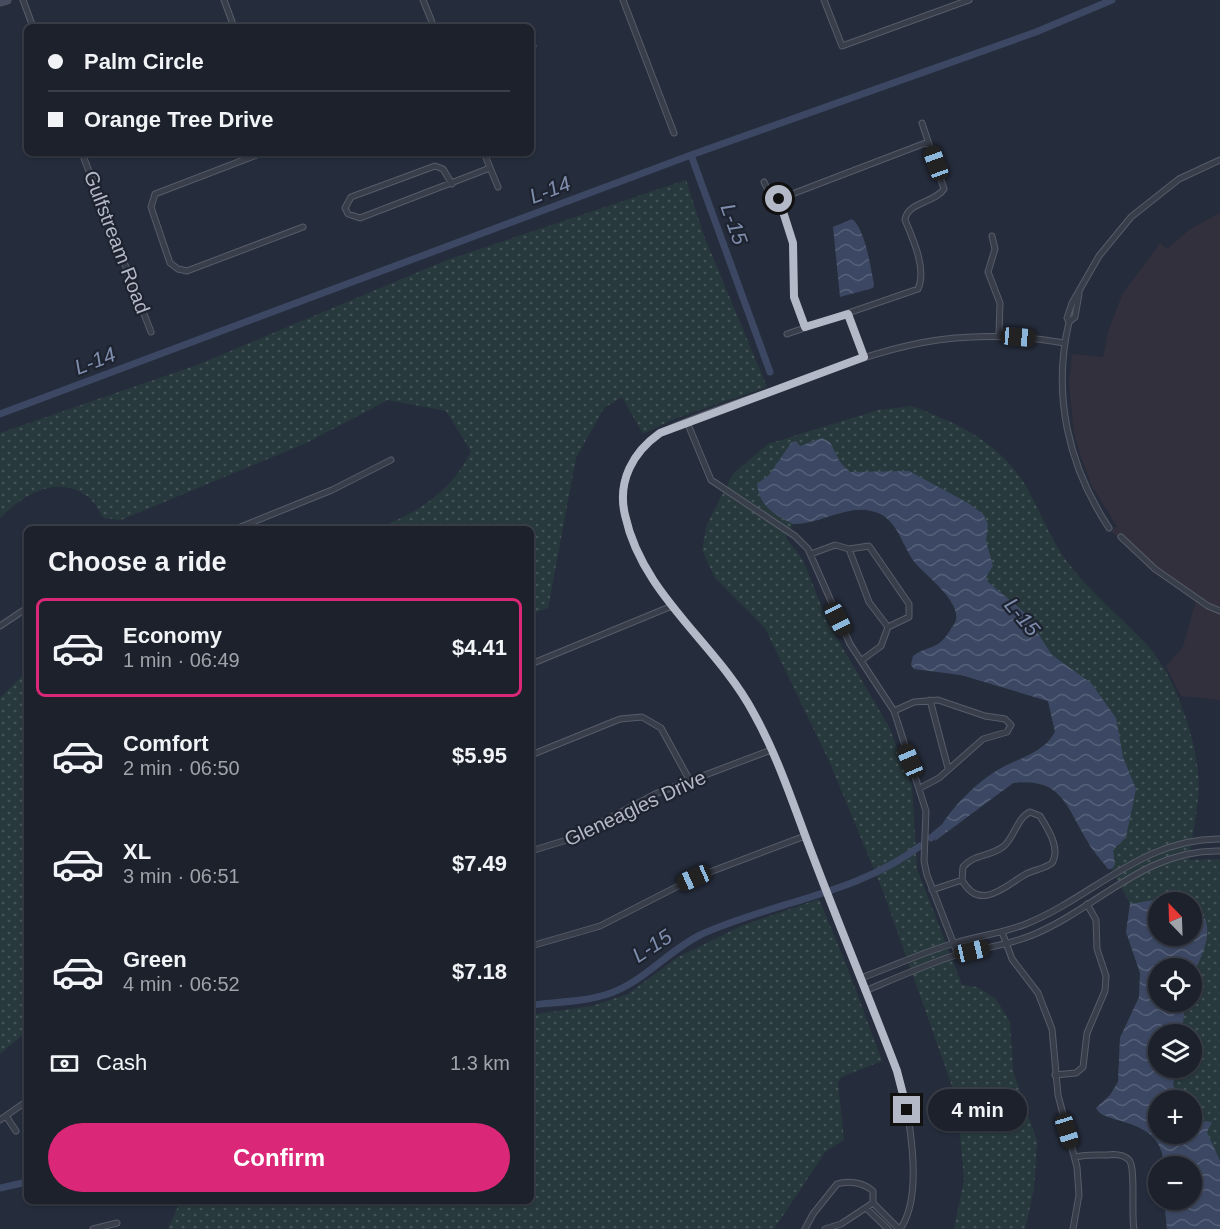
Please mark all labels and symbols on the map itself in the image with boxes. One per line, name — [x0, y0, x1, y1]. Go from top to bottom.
car — [921, 143, 951, 183]
street label: Gulfstream Road — [80, 167, 154, 317]
water label: L-14 — [526, 171, 574, 208]
route start — [765, 185, 792, 212]
water label: L-15 — [716, 200, 753, 248]
car — [999, 326, 1037, 348]
water label: L-14 — [71, 342, 119, 379]
water label: L-15 — [1000, 593, 1045, 640]
car — [822, 599, 854, 639]
car — [895, 741, 925, 781]
street label: Gleneagles Drive — [561, 766, 709, 850]
car — [674, 862, 714, 894]
north arrow — [1148, 892, 1202, 946]
water label: L-15 — [628, 924, 676, 967]
car — [952, 938, 992, 964]
callout: 4 min — [928, 1089, 1027, 1131]
route end — [893, 1096, 920, 1123]
car — [1053, 1111, 1081, 1151]

